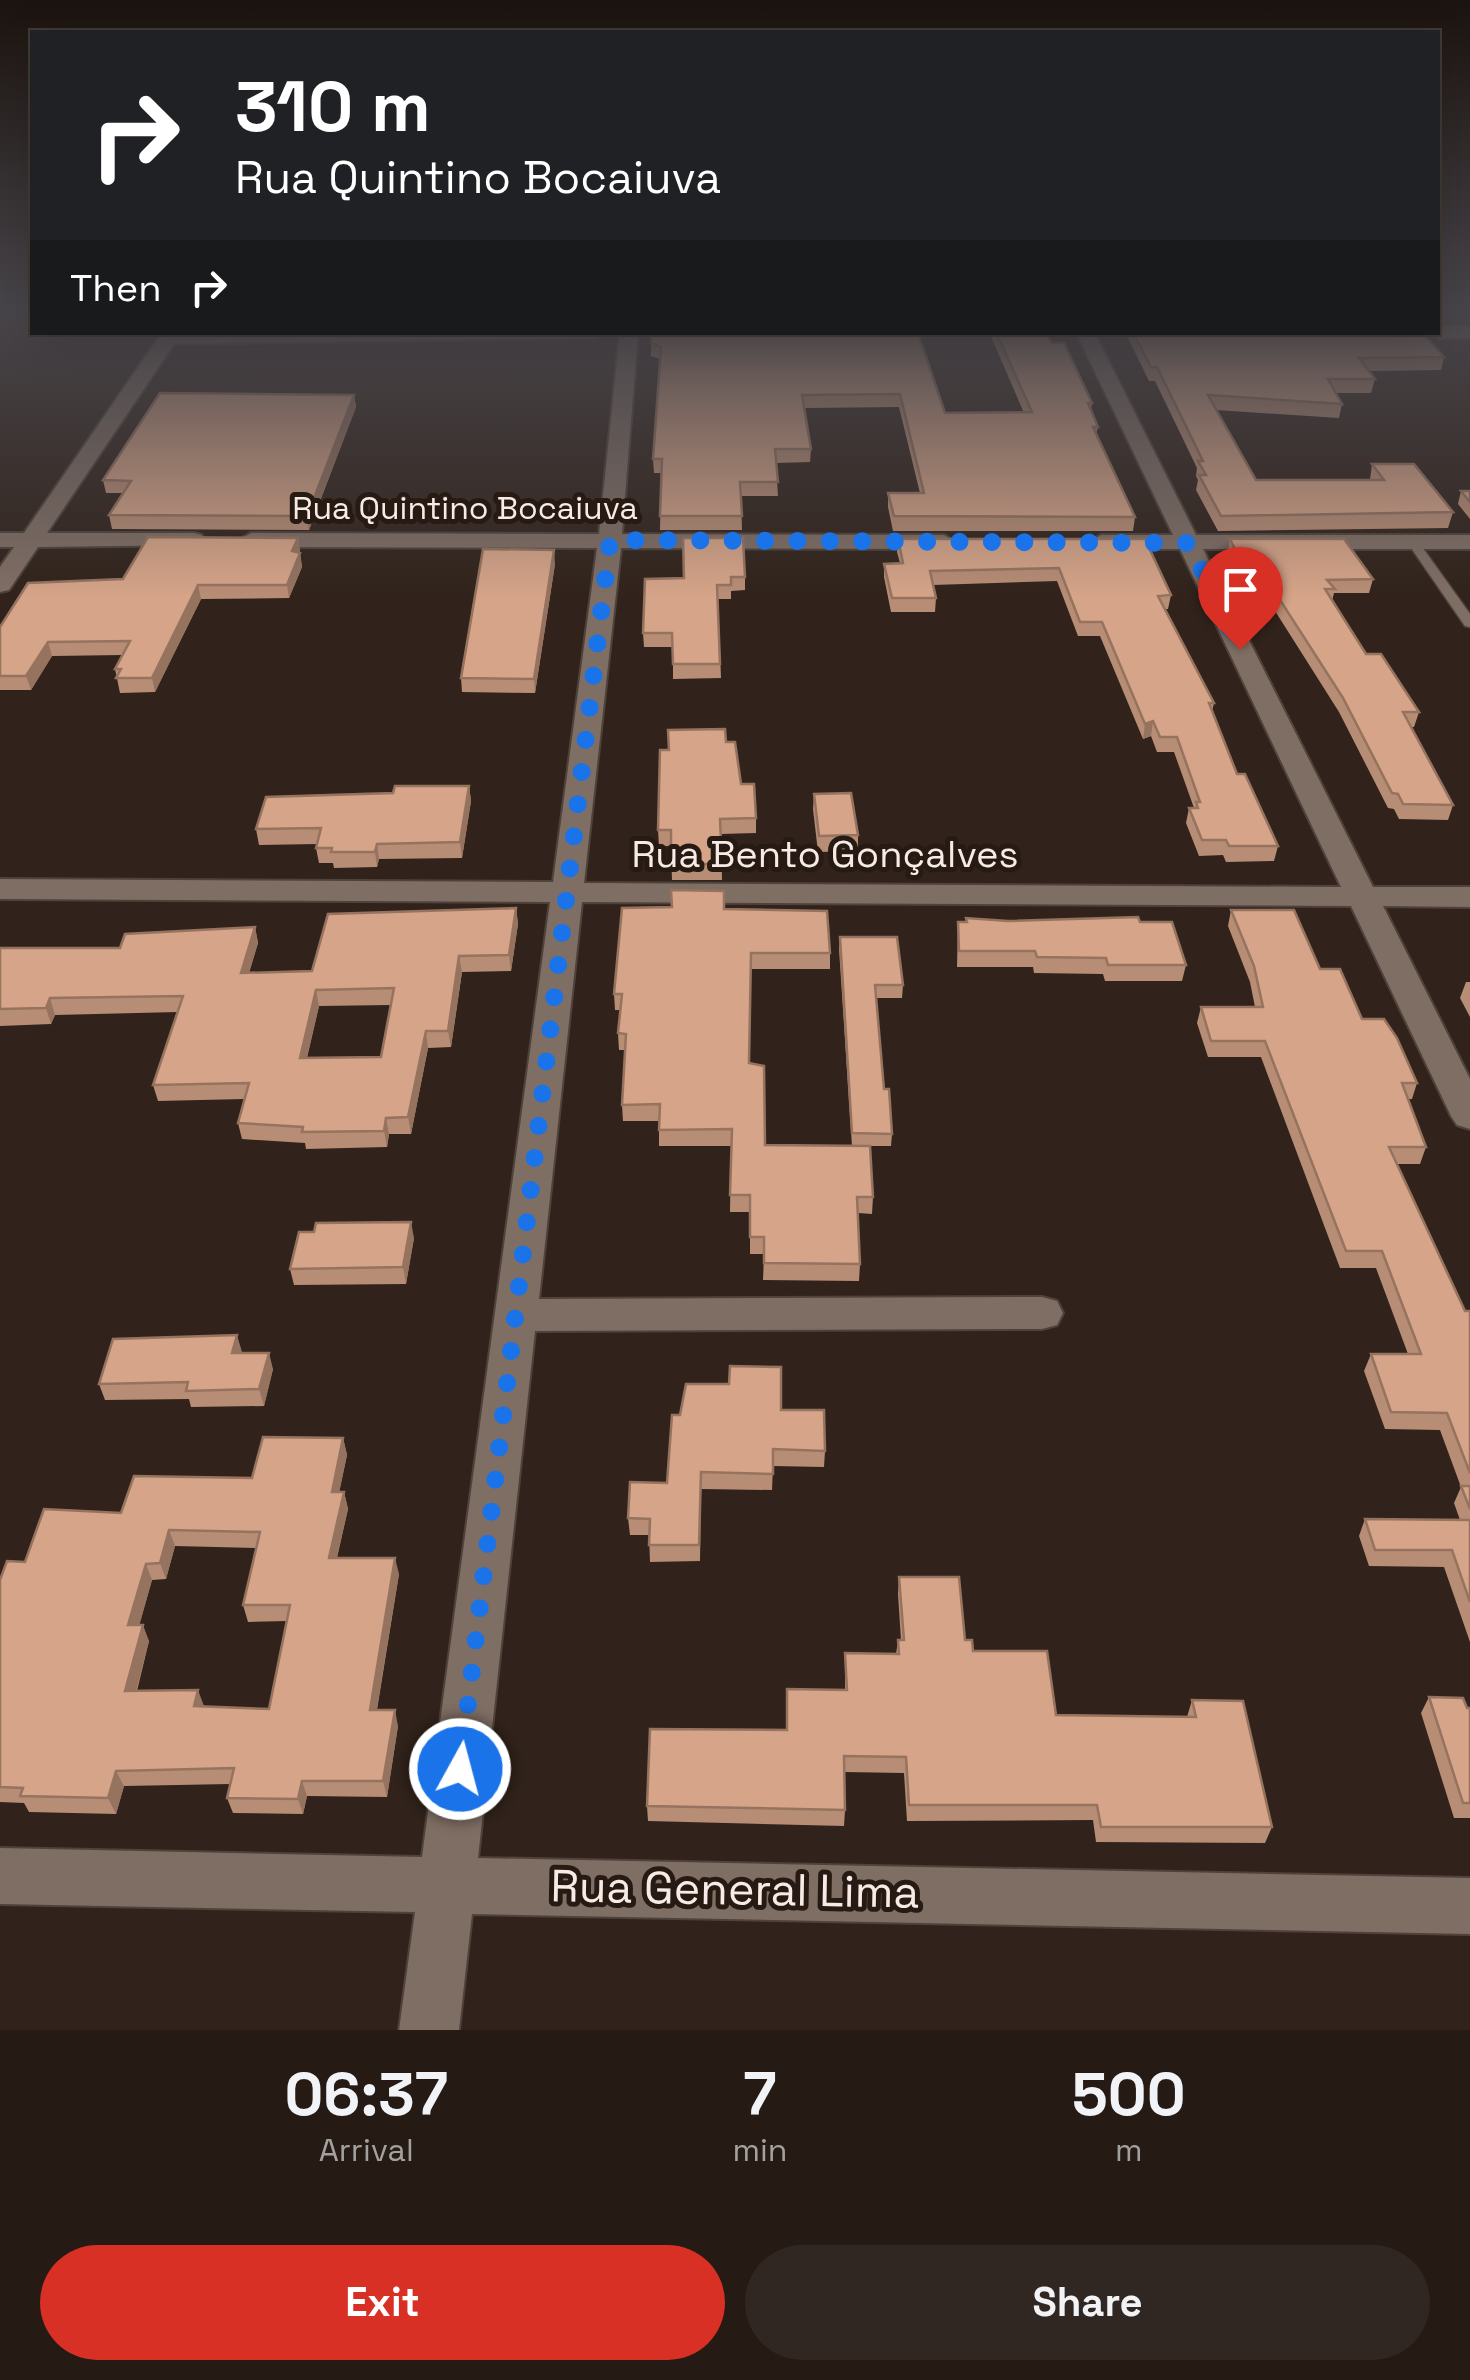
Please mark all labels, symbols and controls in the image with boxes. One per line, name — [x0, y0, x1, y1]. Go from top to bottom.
text: 310 m — [235, 62, 431, 151]
icon: right — [70, 70, 200, 200]
text: Rua Quintino Bocaiuva — [235, 149, 721, 206]
icon: right — [181, 260, 236, 315]
text: Then — [70, 264, 161, 312]
street label: Rua Quintino Bocaiuva — [292, 488, 638, 528]
pin — [1198, 547, 1283, 650]
icon: arrive — [1213, 562, 1268, 617]
street label: Rua Bento Gonçalves — [631, 830, 1019, 878]
position arrow — [408, 1717, 512, 1821]
street label: Rua General Lima — [550, 1857, 920, 1921]
text: 06:37 — [284, 2056, 448, 2133]
text: 7 — [743, 2056, 777, 2133]
text: 500 — [1072, 2056, 1186, 2133]
text: Arrival — [319, 2130, 414, 2170]
text: min — [732, 2130, 787, 2170]
text: m — [1115, 2130, 1142, 2170]
button: Exit — [40, 2245, 725, 2360]
button: Share — [745, 2245, 1430, 2360]

